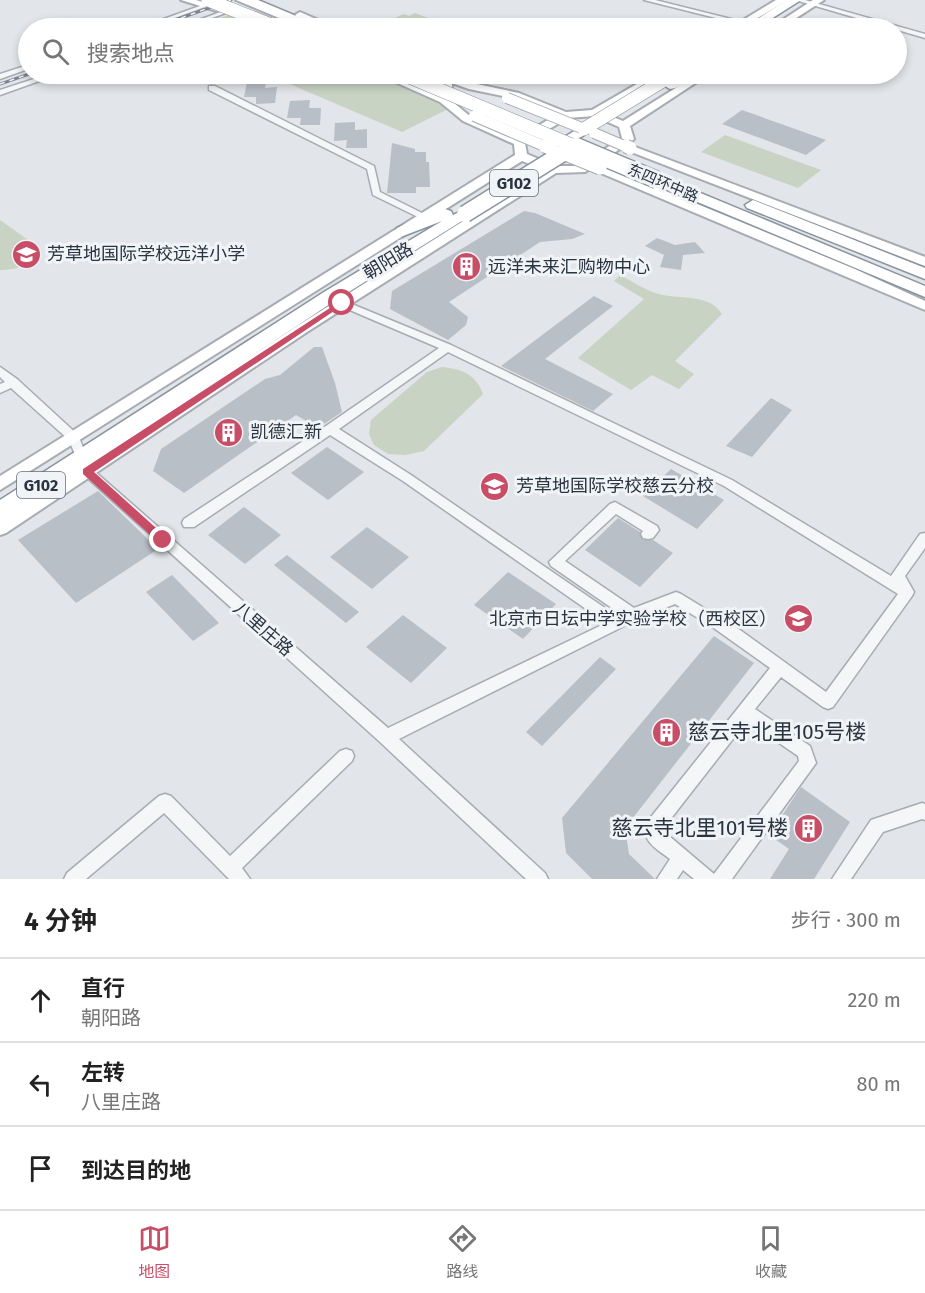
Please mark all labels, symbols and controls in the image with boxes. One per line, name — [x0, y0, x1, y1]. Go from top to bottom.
search box — [18, 18, 907, 84]
icon: search — [39, 35, 72, 68]
text: 搜索地点 — [87, 40, 175, 67]
street label: 东四环中路 — [625, 160, 701, 206]
road number: G102 — [490, 170, 538, 196]
school or university icon: 芳草地国际学校远洋小学 — [10, 238, 42, 270]
street label: 朝阳路 — [359, 238, 417, 284]
place label: 芳草地国际学校远洋小学 — [47, 243, 245, 265]
building icon: 远洋未来汇购物中心 — [451, 251, 483, 283]
place label: 远洋未来汇购物中心 — [488, 256, 650, 278]
route start — [328, 289, 354, 315]
building icon: 凯德汇新 — [213, 416, 245, 448]
place label: 凯德汇新 — [250, 421, 322, 443]
school or university icon: 芳草地国际学校慈云分校 — [479, 470, 511, 502]
road number: G102 — [17, 472, 65, 498]
place label: 芳草地国际学校慈云分校 — [516, 475, 714, 497]
route end — [149, 526, 175, 552]
street label: 八里庄路 — [229, 597, 297, 661]
school or university icon: 北京市日坛中学实验学校（西校区） — [782, 603, 814, 635]
place label: 北京市日坛中学实验学校（西校区） — [489, 608, 777, 630]
building icon: 慈云寺北里105号楼 — [651, 716, 683, 748]
place label: 慈云寺北里105号楼 — [688, 719, 866, 745]
building icon: 慈云寺北里101号楼 — [793, 812, 825, 844]
place label: 慈云寺北里101号楼 — [612, 815, 788, 841]
text: 4 分钟 — [24, 906, 97, 937]
text: 步行 · 300 m — [791, 908, 901, 932]
text: 直行 — [81, 975, 125, 1002]
icon: ahead — [24, 984, 57, 1017]
text: 220 m — [848, 988, 901, 1012]
text: 朝阳路 — [81, 1006, 141, 1030]
text: 左转 — [81, 1059, 125, 1086]
icon: left — [24, 1068, 57, 1101]
text: 80 m — [856, 1072, 901, 1096]
text: 八里庄路 — [81, 1090, 161, 1114]
icon: arrive — [24, 1152, 57, 1185]
text: 到达目的地 — [81, 1157, 191, 1184]
tab: 地图 — [138, 1222, 171, 1282]
tab: 路线 — [446, 1222, 479, 1282]
tab: 收藏 — [754, 1222, 787, 1282]

